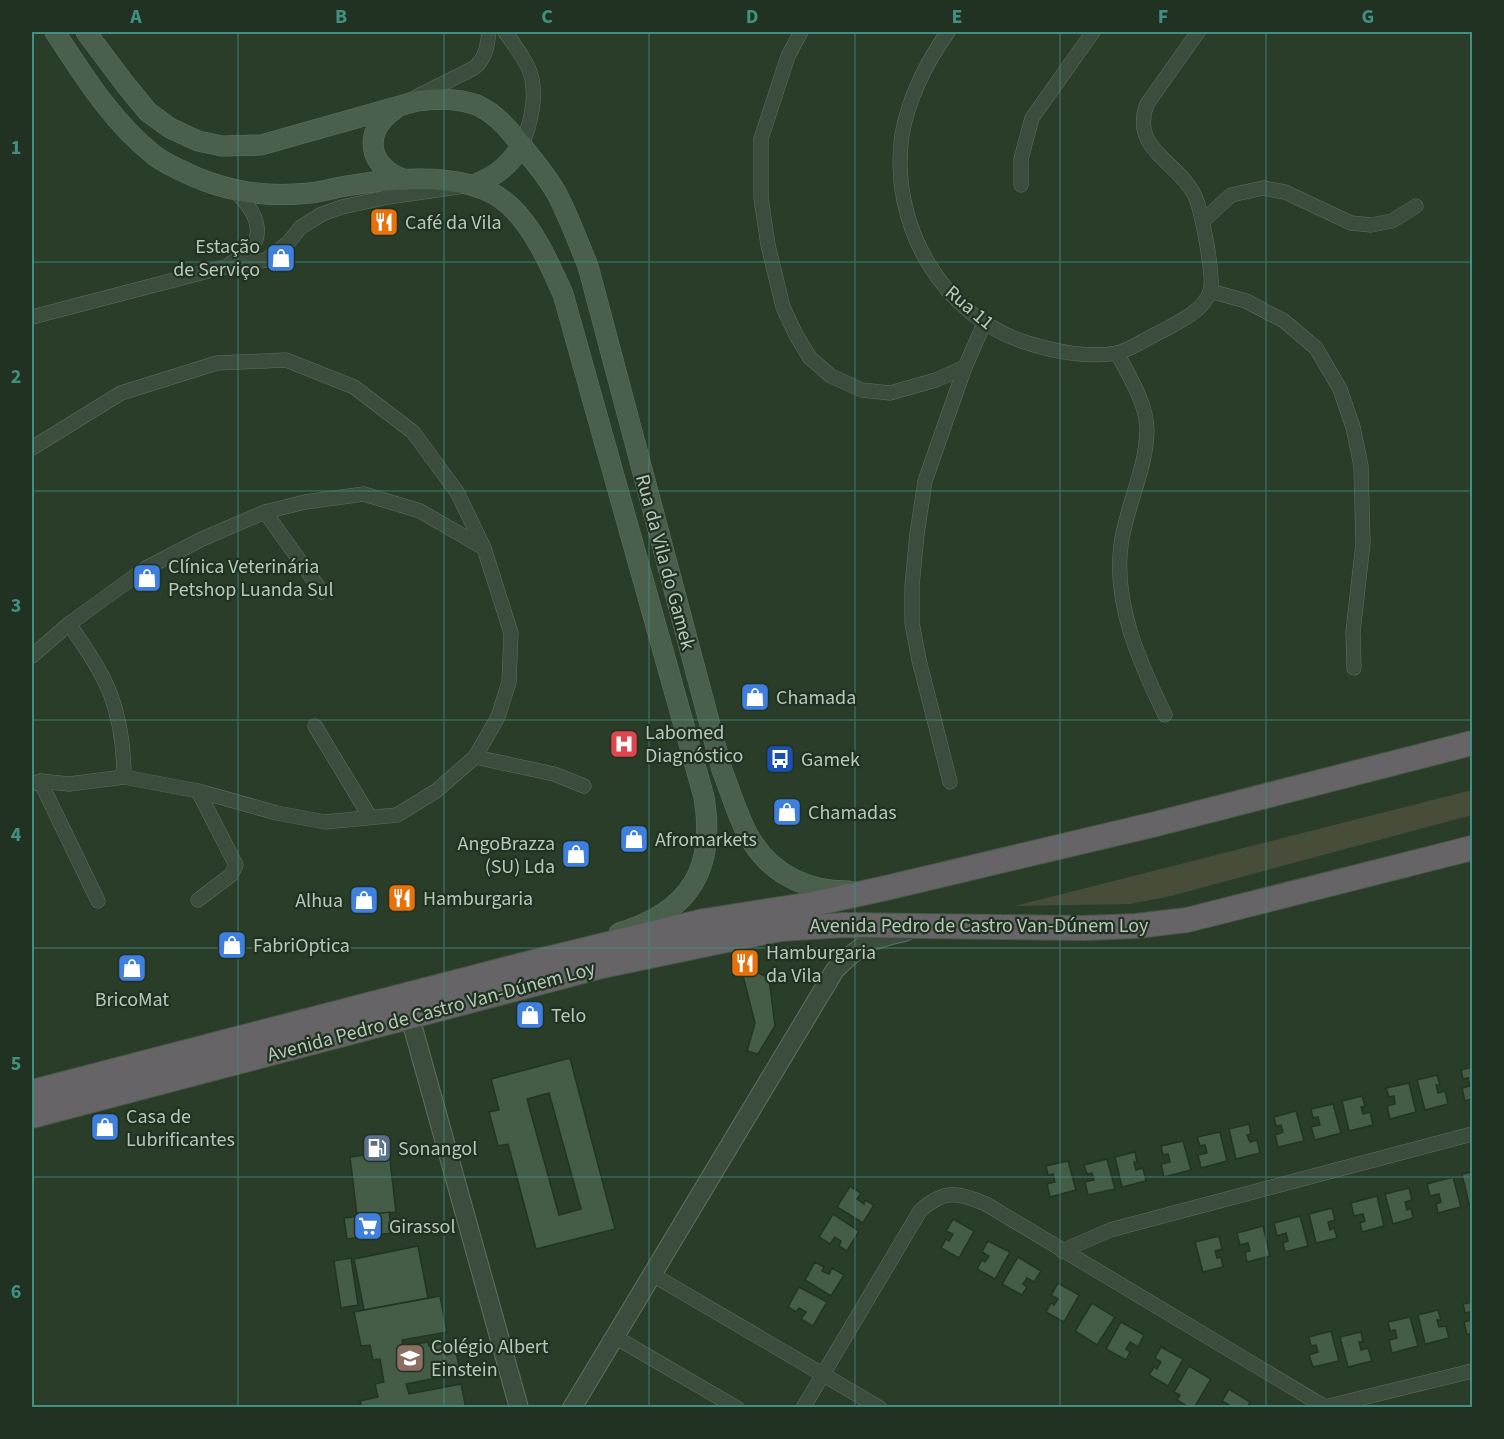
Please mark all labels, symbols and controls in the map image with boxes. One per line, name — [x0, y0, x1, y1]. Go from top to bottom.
text: A — [129, 3, 142, 31]
text: B — [335, 3, 347, 31]
text: C — [541, 3, 553, 31]
text: D — [746, 3, 758, 31]
text: E — [952, 3, 962, 31]
text: F — [1158, 3, 1168, 31]
text: G — [1362, 3, 1374, 31]
text: 1 — [11, 134, 21, 162]
restaurant icon: Café da Vila — [368, 206, 400, 238]
place label: Café da Vila — [405, 209, 502, 237]
place label: Estação de Serviço — [173, 233, 260, 284]
shop icon: Estação de Serviço — [265, 242, 297, 274]
street label: Rua 11 — [939, 279, 1000, 337]
text: 2 — [11, 363, 21, 391]
street label: Rua da Vila do Gamek — [628, 471, 702, 653]
place label: Clínica Veterinária Petshop Luanda Sul — [168, 553, 334, 604]
shop icon: Clínica Veterinária Petshop Luanda Sul — [131, 562, 163, 594]
text: 3 — [11, 592, 21, 620]
shop icon: Chamada — [739, 681, 771, 713]
place label: Chamada — [776, 684, 856, 712]
place label: Labomed Diagnóstico — [645, 719, 743, 770]
hospital icon: Labomed Diagnóstico — [608, 728, 640, 760]
bus stop icon: Gamek — [764, 743, 796, 775]
place label: Gamek — [801, 746, 860, 774]
shop icon: Chamadas — [771, 796, 803, 828]
place label: Chamadas — [808, 799, 897, 827]
text: 4 — [11, 821, 22, 849]
shop icon: Afromarkets — [618, 823, 650, 855]
place label: Afromarkets — [655, 826, 757, 854]
place label: AngoBrazza (SU) Lda — [458, 830, 555, 881]
shop icon: AngoBrazza (SU) Lda — [560, 838, 592, 870]
restaurant icon: Hamburgaria — [386, 882, 418, 914]
shop icon: Alhua — [348, 884, 380, 916]
place label: Hamburgaria — [423, 885, 533, 913]
place label: Alhua — [295, 887, 343, 915]
street label: Avenida Pedro de Castro Van-Dúnem Loy — [810, 912, 1149, 940]
shop icon: FabriOptica — [216, 929, 248, 961]
place label: FabriOptica — [253, 932, 350, 960]
place label: Hamburgaria da Vila — [766, 939, 876, 990]
restaurant icon: Hamburgaria da Vila — [729, 947, 761, 979]
shop icon: BricoMat — [116, 952, 148, 984]
street label: Avenida Pedro de Castro Van-Dúnem Loy — [264, 954, 599, 1069]
place label: BricoMat — [95, 986, 169, 1014]
shop icon: Telo — [514, 999, 546, 1031]
place label: Telo — [551, 1002, 586, 1030]
text: 5 — [11, 1050, 21, 1078]
place label: Casa de Lubrificantes — [126, 1103, 235, 1154]
shop icon: Casa de Lubrificantes — [89, 1111, 121, 1143]
fuel station icon: Sonangol — [361, 1132, 393, 1164]
place label: Sonangol — [398, 1135, 477, 1163]
supermarket icon: Girassol — [352, 1210, 384, 1242]
place label: Girassol — [389, 1213, 456, 1241]
text: 6 — [11, 1278, 21, 1306]
place label: Colégio Albert Einstein — [431, 1333, 549, 1384]
school or university icon: Colégio Albert Einstein — [394, 1342, 426, 1374]

